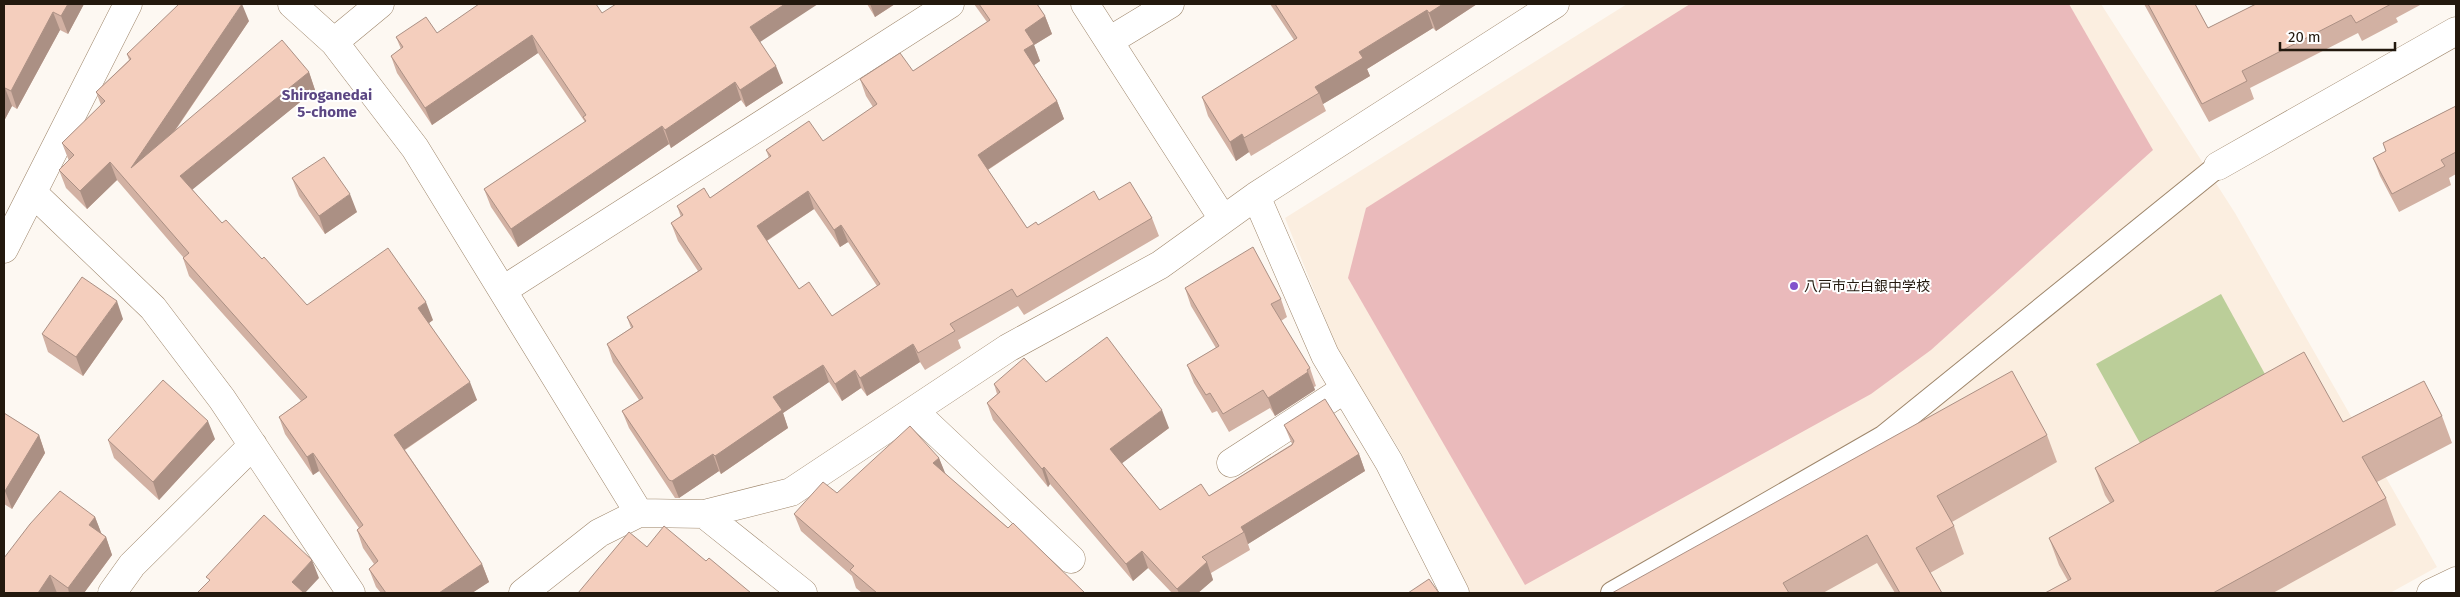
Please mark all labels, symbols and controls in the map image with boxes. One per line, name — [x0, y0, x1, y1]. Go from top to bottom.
scale bar — [2280, 20, 2395, 52]
text: 20 m — [2288, 28, 2321, 46]
district label: Shiroganedai 5-chome — [282, 86, 372, 121]
place label: 八戸市立白銀中学校 — [1804, 278, 1930, 295]
marker: 八戸市立白銀中学校 — [1788, 280, 1800, 292]

